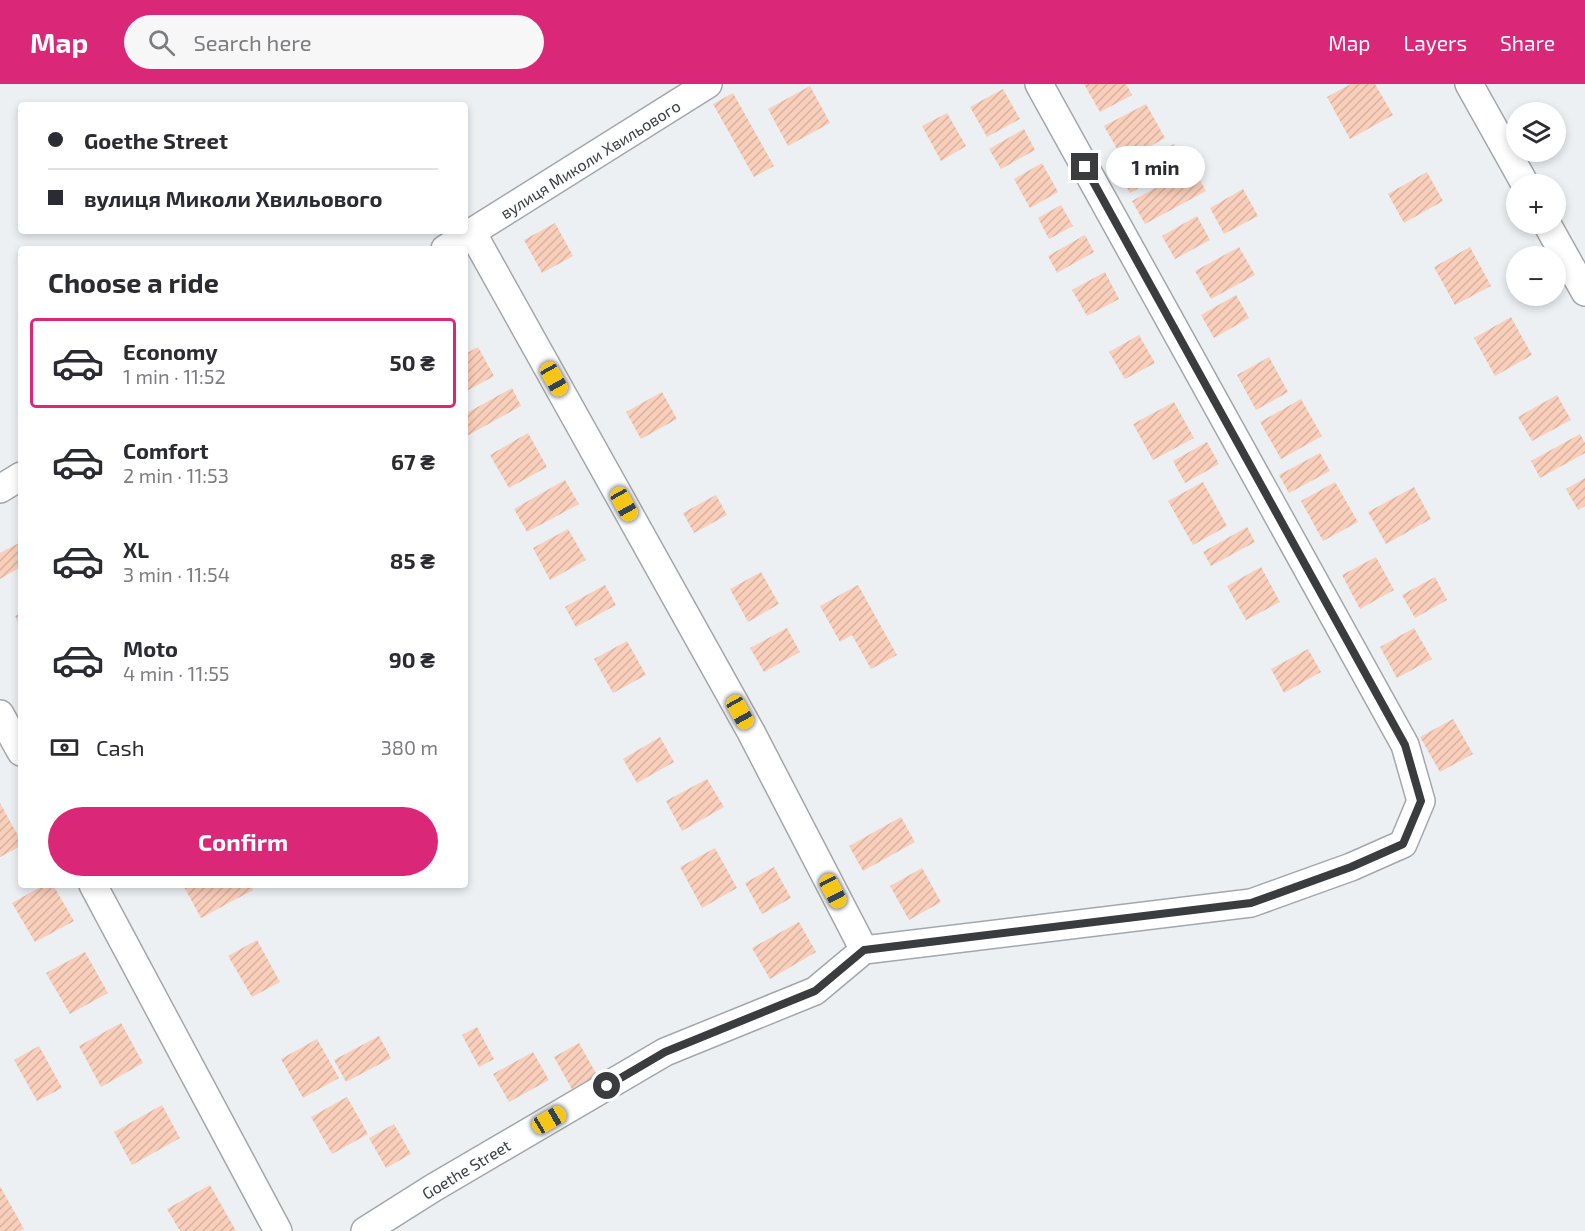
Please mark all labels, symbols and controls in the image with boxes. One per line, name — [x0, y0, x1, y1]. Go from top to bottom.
search box — [124, 15, 544, 69]
text: Map — [30, 25, 88, 59]
icon: search — [145, 26, 178, 59]
text: Search here — [193, 29, 312, 55]
text: Map — [1328, 30, 1370, 55]
text: Layers — [1403, 30, 1467, 55]
text: Share — [1500, 30, 1555, 55]
street label: вулиця Миколи Хвильового — [497, 96, 684, 223]
map controls — [1506, 102, 1566, 306]
button: layers — [1506, 102, 1566, 162]
text: Goethe Street — [84, 127, 228, 153]
callout: 1 min — [1106, 146, 1205, 188]
route end — [1071, 153, 1098, 180]
text: 1 min — [1131, 155, 1180, 179]
button: + — [1506, 174, 1566, 234]
text: вулиця Миколи Хвильового — [84, 185, 383, 211]
button: − — [1506, 246, 1566, 306]
text: Choose a ride — [48, 266, 219, 298]
icon: car — [51, 336, 105, 390]
text: Economy — [123, 338, 218, 364]
text: 50 ₴ — [390, 349, 435, 375]
car — [537, 359, 571, 399]
text: 1 min · 11:52 — [123, 364, 226, 388]
icon: car — [51, 435, 105, 489]
text: Comfort — [123, 437, 208, 463]
text: 67 ₴ — [391, 448, 435, 474]
text: 2 min · 11:53 — [123, 463, 229, 487]
car — [607, 484, 641, 524]
icon: car — [51, 534, 105, 588]
text: XL — [123, 536, 149, 562]
text: 85 ₴ — [390, 547, 435, 573]
text: 3 min · 11:54 — [123, 562, 230, 586]
icon: car — [51, 633, 105, 687]
text: Moto — [123, 635, 178, 661]
text: 90 ₴ — [389, 646, 435, 672]
text: 4 min · 11:55 — [123, 661, 230, 685]
car — [723, 692, 757, 732]
icon: cash — [48, 731, 81, 764]
text: Cash — [96, 734, 145, 760]
text: 380 m — [381, 735, 438, 759]
button: Confirm — [48, 807, 438, 876]
car — [817, 871, 849, 911]
route start — [593, 1072, 620, 1099]
car — [529, 1103, 569, 1137]
street label: Goethe Street — [418, 1135, 514, 1203]

